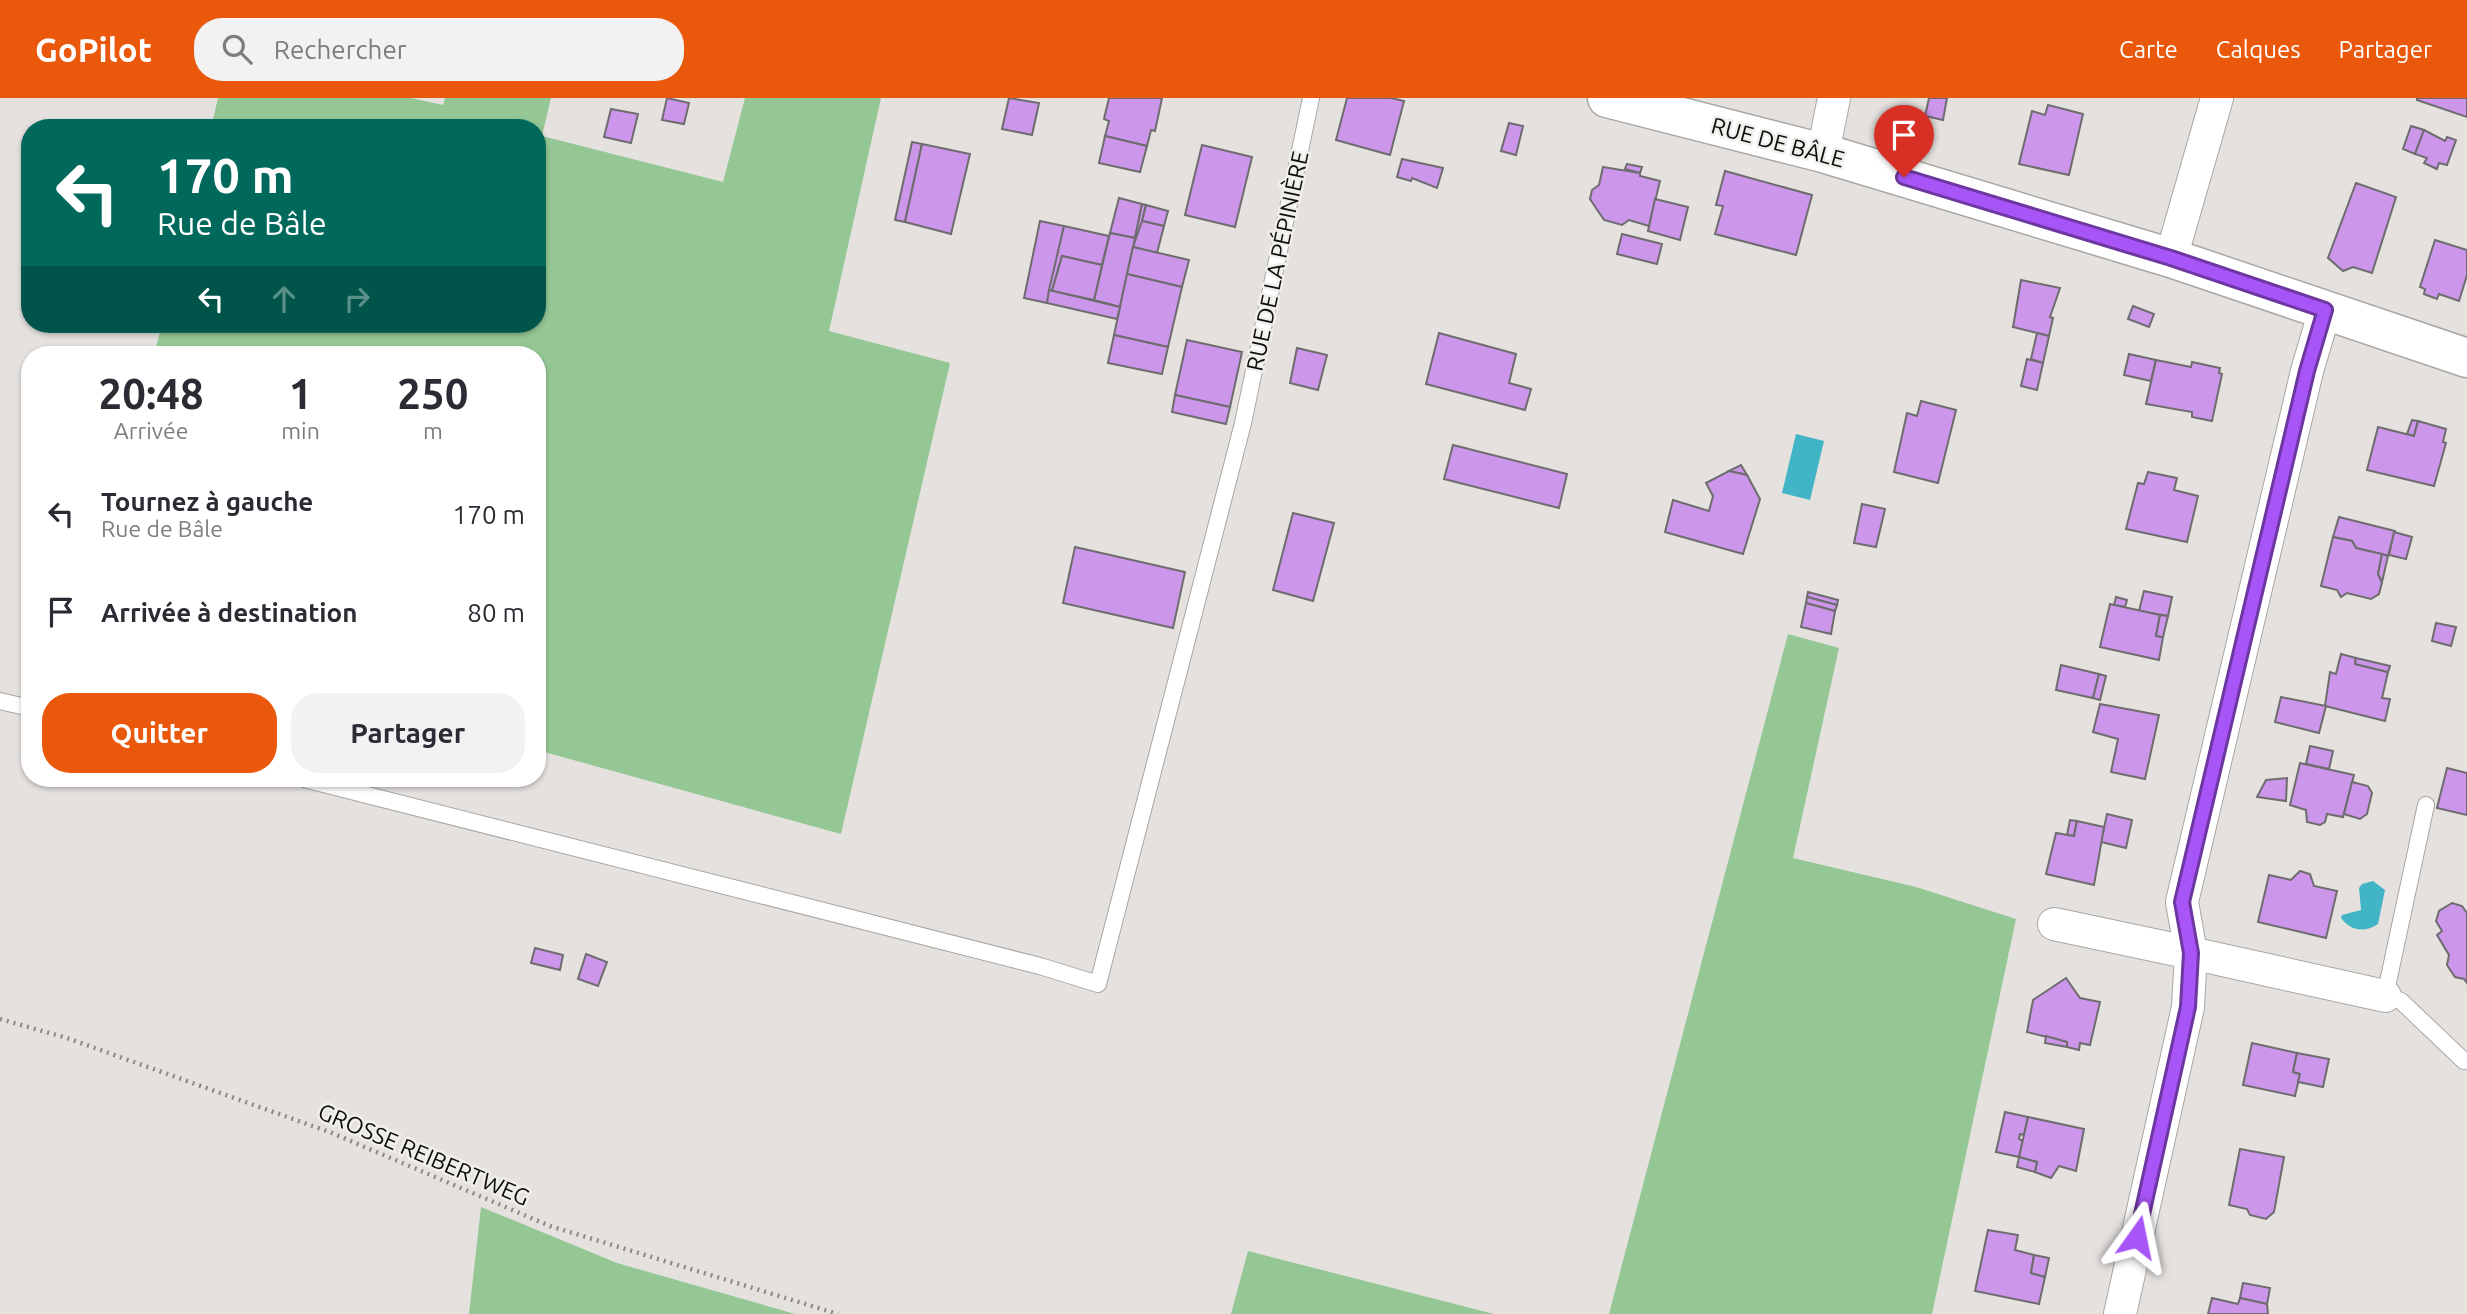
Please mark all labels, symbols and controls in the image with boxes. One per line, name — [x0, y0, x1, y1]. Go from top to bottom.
search box — [194, 18, 684, 81]
icon: search — [218, 30, 256, 68]
text: GoPilot — [35, 31, 152, 68]
text: Rechercher — [274, 35, 407, 64]
text: Carte — [2119, 36, 2178, 63]
text: Calques — [2216, 36, 2301, 63]
text: Partager — [2339, 36, 2432, 63]
pin — [1874, 105, 1934, 177]
street label: RUE DE BÂLE — [1709, 111, 1848, 172]
icon: arrive — [1885, 116, 1923, 154]
icon: left — [42, 147, 133, 238]
text: 170 m — [157, 147, 294, 202]
street label: RUE DE LA PÉPINIÈRE — [1241, 149, 1313, 373]
text: Rue de Bâle — [157, 205, 327, 241]
icon: left — [192, 280, 230, 318]
icon: ahead — [265, 280, 303, 318]
icon: right — [338, 280, 376, 318]
text: 20:48 — [99, 370, 204, 417]
text: 1 — [289, 370, 312, 417]
text: 250 — [397, 370, 468, 417]
text: Arrivée — [114, 418, 188, 443]
text: min — [281, 418, 320, 443]
text: m — [423, 418, 443, 443]
text: Tournez à gauche — [101, 487, 313, 516]
icon: left — [42, 495, 80, 533]
text: 170 m — [453, 500, 525, 529]
text: Rue de Bâle — [101, 516, 223, 541]
icon: arrive — [42, 593, 80, 631]
text: Arrivée à destination — [101, 598, 357, 627]
text: 80 m — [467, 598, 525, 627]
button: Quitter — [42, 693, 277, 773]
button: Partager — [291, 693, 525, 773]
street label: GROSSE REIBERTWEG — [315, 1098, 533, 1210]
position arrow — [2100, 1200, 2174, 1274]

